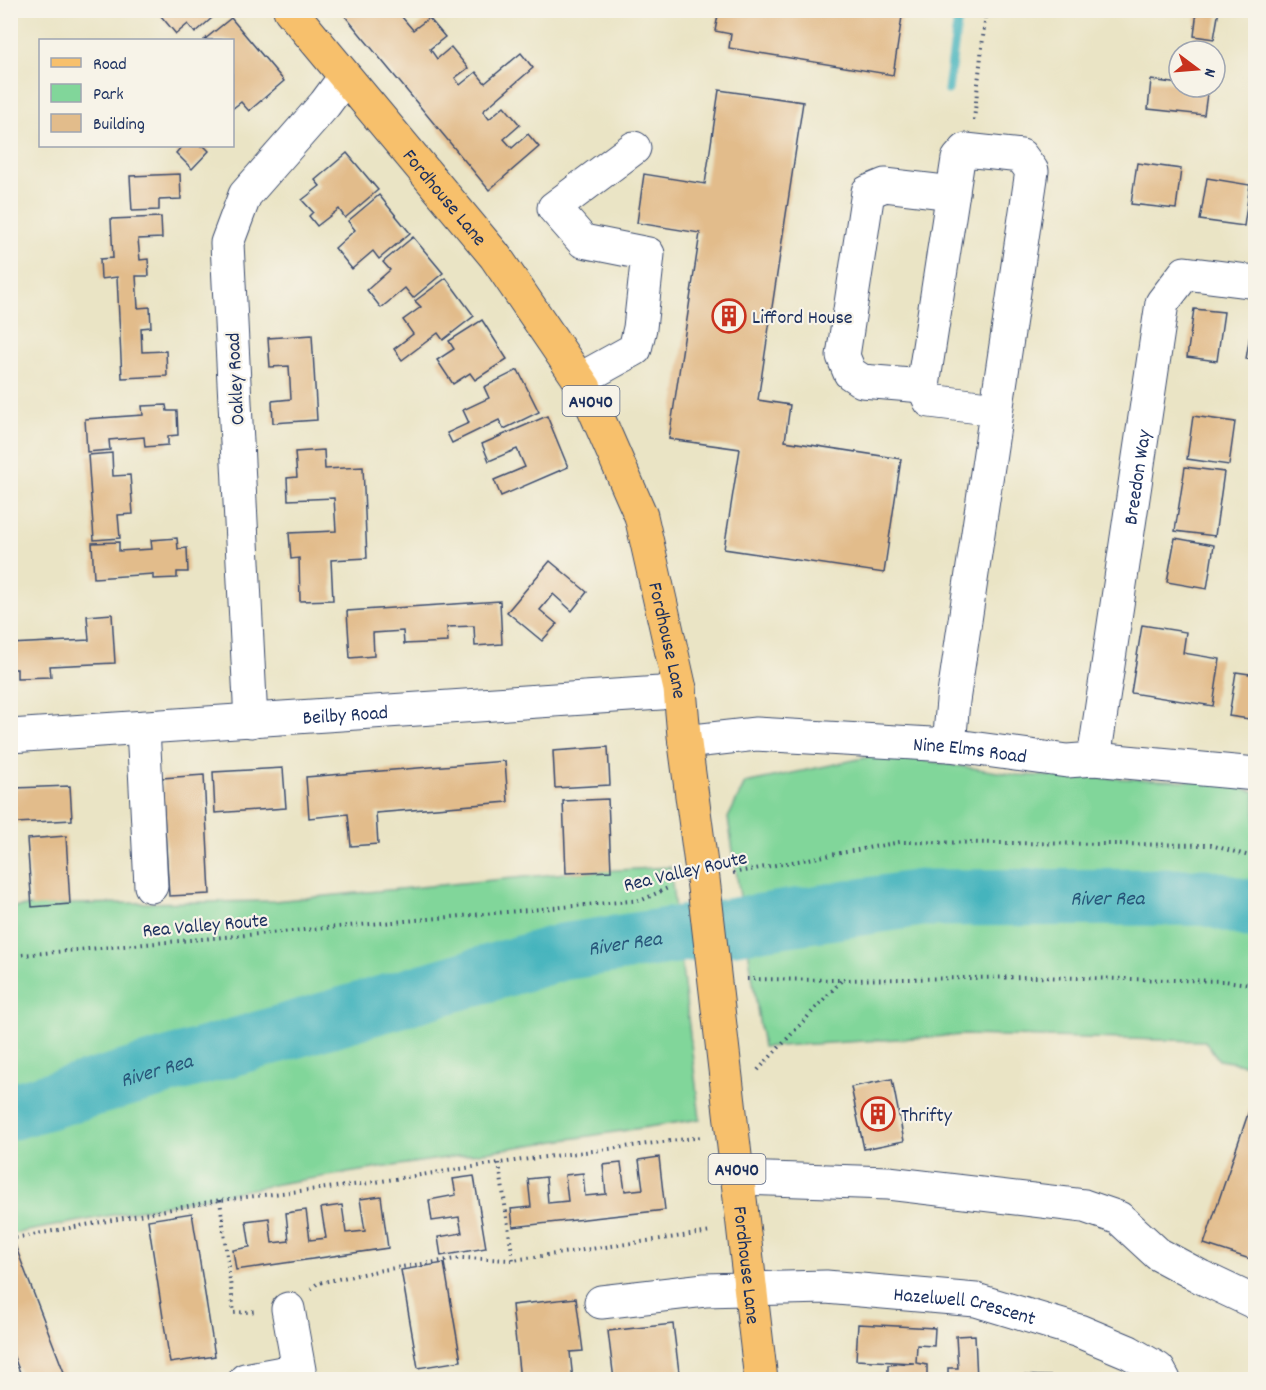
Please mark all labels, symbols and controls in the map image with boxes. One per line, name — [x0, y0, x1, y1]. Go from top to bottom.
legend — [39, 39, 234, 147]
north arrow — [1167, 39, 1227, 99]
text: Road — [93, 53, 127, 78]
text: N — [1197, 65, 1221, 80]
text: Park — [93, 83, 124, 108]
text: Building — [93, 113, 145, 138]
street label: Fordhouse Lane — [394, 144, 492, 253]
building icon: Lifford House — [711, 298, 747, 334]
place label: Lifford House — [752, 305, 853, 333]
street label: Oakley Road — [221, 332, 253, 426]
road number: A4040 — [562, 386, 620, 416]
street label: Breedon Way — [1118, 427, 1160, 527]
street label: Fordhouse Lane — [639, 580, 692, 700]
street label: Beilby Road — [302, 700, 389, 734]
street label: Nine Elms Road — [912, 732, 1028, 772]
street label: Rea Valley Route — [621, 845, 750, 901]
water label: River Rea — [1070, 885, 1145, 915]
street label: Rea Valley Route — [141, 908, 269, 946]
water label: River Rea — [586, 925, 665, 966]
water label: River Rea — [117, 1048, 198, 1097]
building icon: Thrifty — [860, 1096, 896, 1132]
place label: Thrifty — [901, 1103, 953, 1131]
road number: A4040 — [708, 1154, 766, 1184]
street label: Fordhouse Lane — [724, 1205, 765, 1326]
street label: Hazelwell Crescent — [892, 1282, 1039, 1334]

